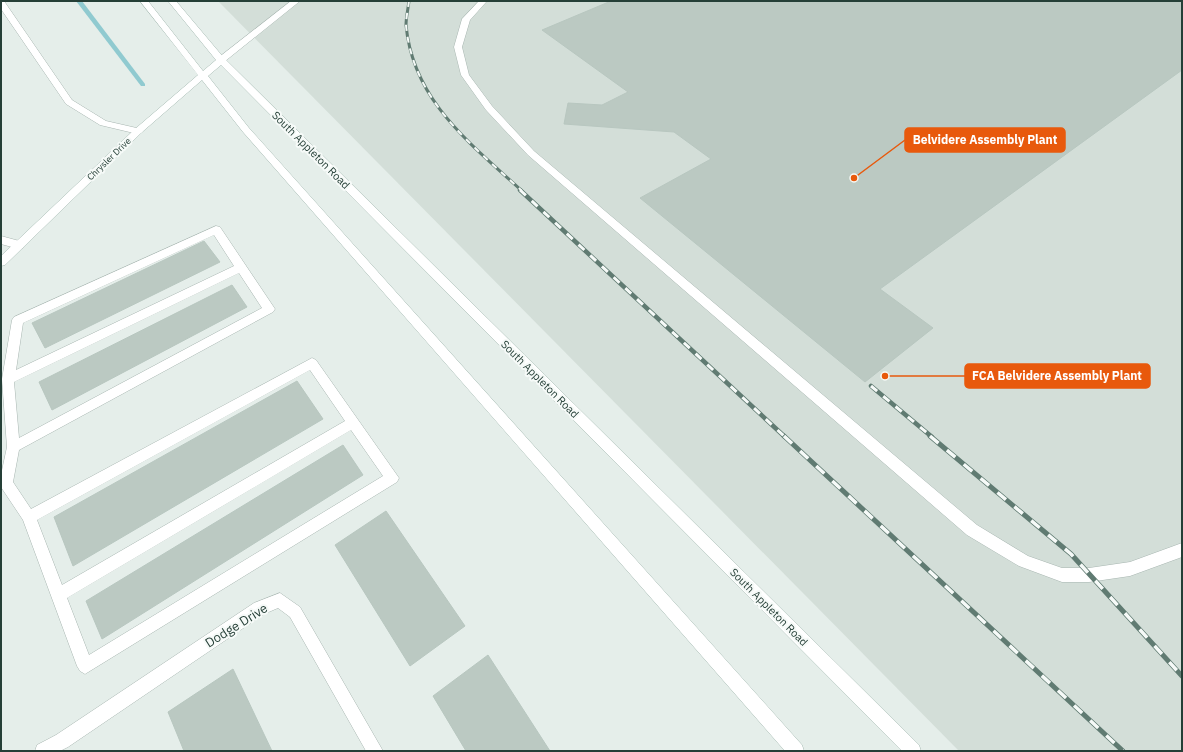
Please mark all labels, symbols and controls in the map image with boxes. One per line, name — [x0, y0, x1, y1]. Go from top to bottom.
street label: South Appleton Road — [269, 108, 353, 192]
callout: Belvidere Assembly Plant — [905, 128, 1065, 152]
text: Belvidere Assembly Plant — [913, 132, 1058, 147]
street label: Chrysler Drive — [84, 135, 133, 182]
street label: South Appleton Road — [498, 337, 582, 421]
callout: FCA Belvidere Assembly Plant — [965, 364, 1150, 388]
text: FCA Belvidere Assembly Plant — [972, 368, 1142, 383]
street label: South Appleton Road — [727, 565, 811, 649]
street label: Dodge Drive — [202, 599, 271, 651]

